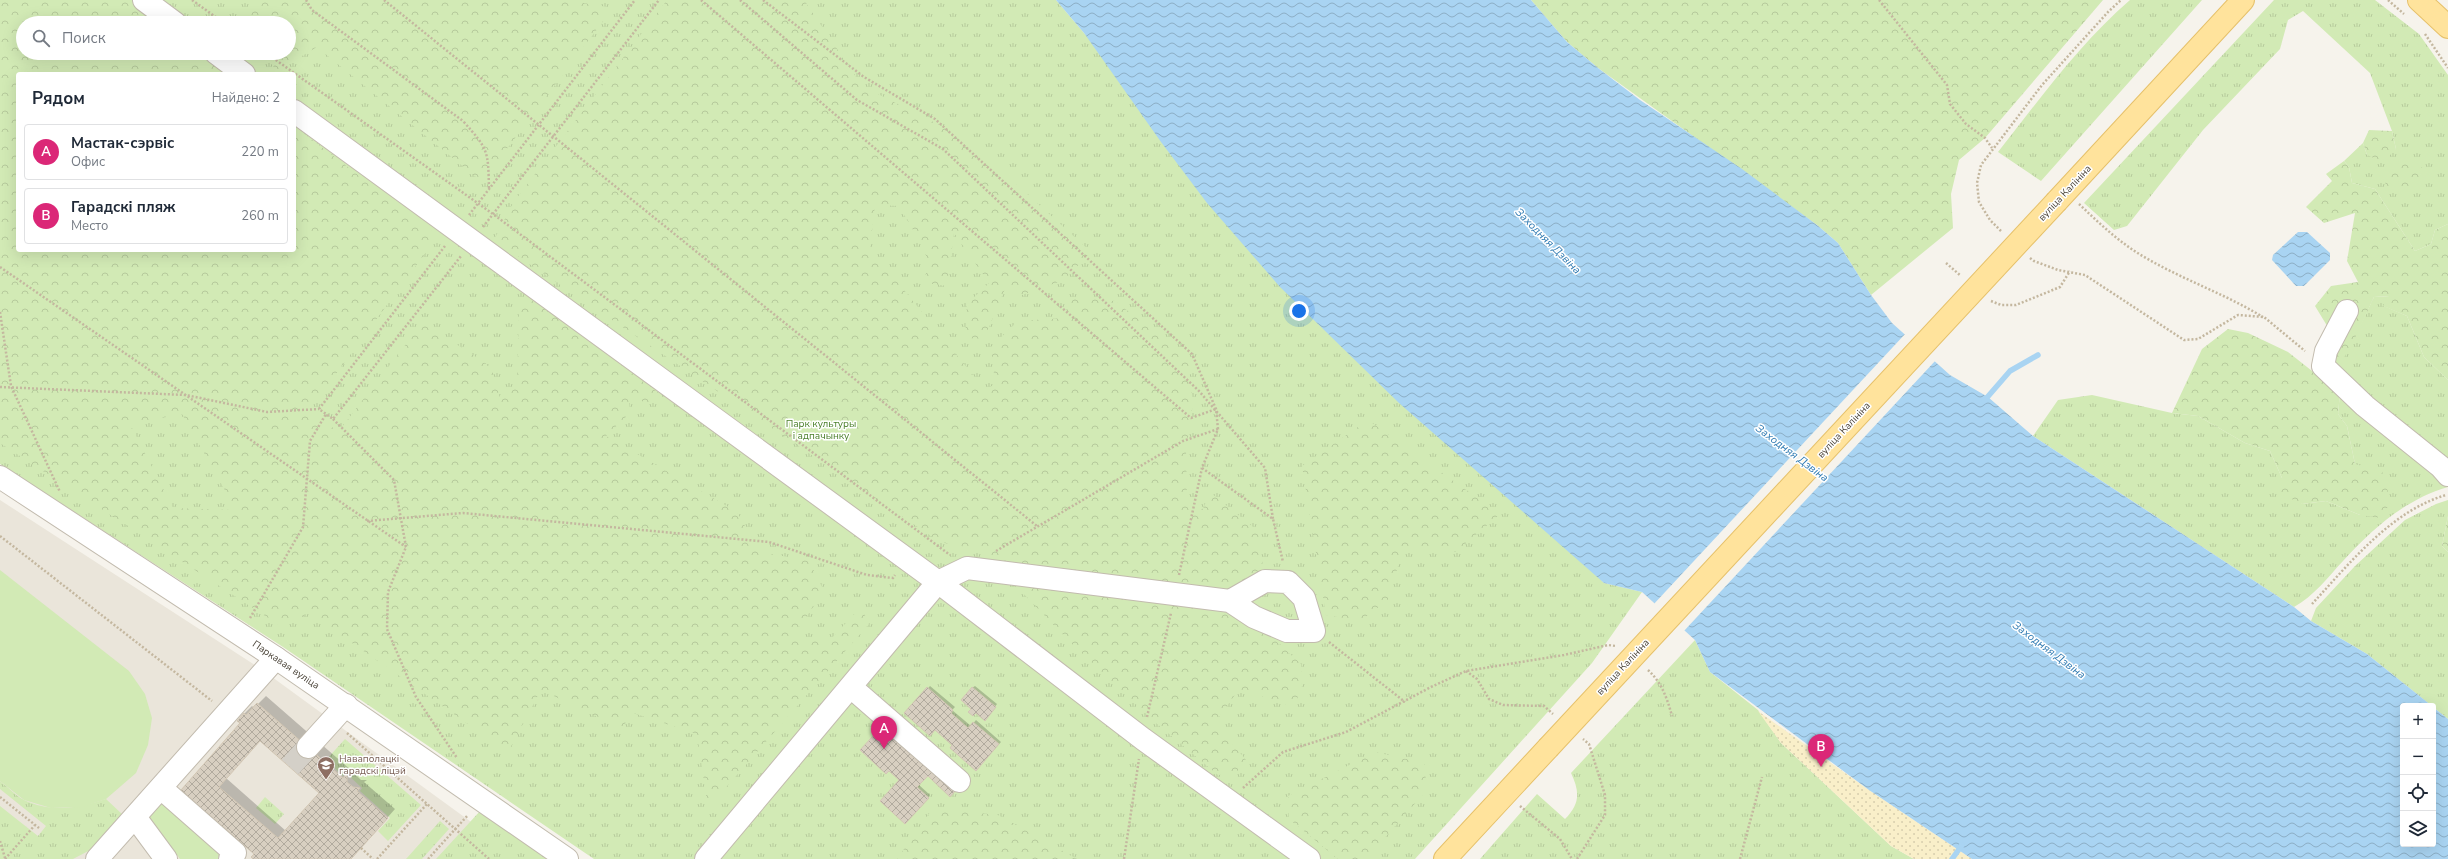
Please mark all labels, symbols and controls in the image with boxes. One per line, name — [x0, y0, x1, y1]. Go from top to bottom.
search box — [16, 16, 296, 60]
icon: search — [30, 27, 52, 49]
text: Поиск — [62, 28, 106, 48]
text: Рядом — [32, 87, 85, 110]
text: Найдено: 2 — [212, 89, 280, 107]
text: Мастак-сэрвіс — [71, 133, 174, 153]
text: A — [41, 143, 51, 161]
text: 220 m — [241, 143, 279, 161]
text: Офис — [71, 153, 105, 171]
street label: вуліца Калініна — [2035, 162, 2095, 224]
text: Гарадскі пляж — [71, 197, 176, 217]
water label: Заходняя Дзвіна — [1512, 205, 1584, 277]
text: B — [42, 207, 50, 225]
text: 260 m — [241, 207, 279, 225]
text: Место — [71, 217, 108, 235]
your location — [1289, 301, 1309, 321]
street label: вуліца Калініна — [1814, 399, 1874, 461]
park label: Парк культуры і адпачынку — [786, 417, 856, 443]
water label: Заходняя Дзвіна — [1752, 421, 1832, 485]
water label: Заходняя Дзвіна — [2009, 618, 2089, 682]
street label: вуліца Калініна — [1593, 636, 1653, 698]
street label: Паркавая вуліца — [250, 637, 322, 693]
map controls — [2400, 703, 2436, 847]
button: + — [2400, 703, 2436, 739]
pin: A — [871, 716, 897, 749]
pin: B — [1808, 734, 1834, 767]
button: − — [2400, 739, 2436, 775]
place label: Наваполацкі гарадскі ліцэй — [339, 752, 406, 778]
school or university icon: Наваполацкі гарадскі ліцэй — [316, 755, 336, 780]
button: locate — [2400, 775, 2436, 811]
button: layers — [2400, 811, 2436, 847]

